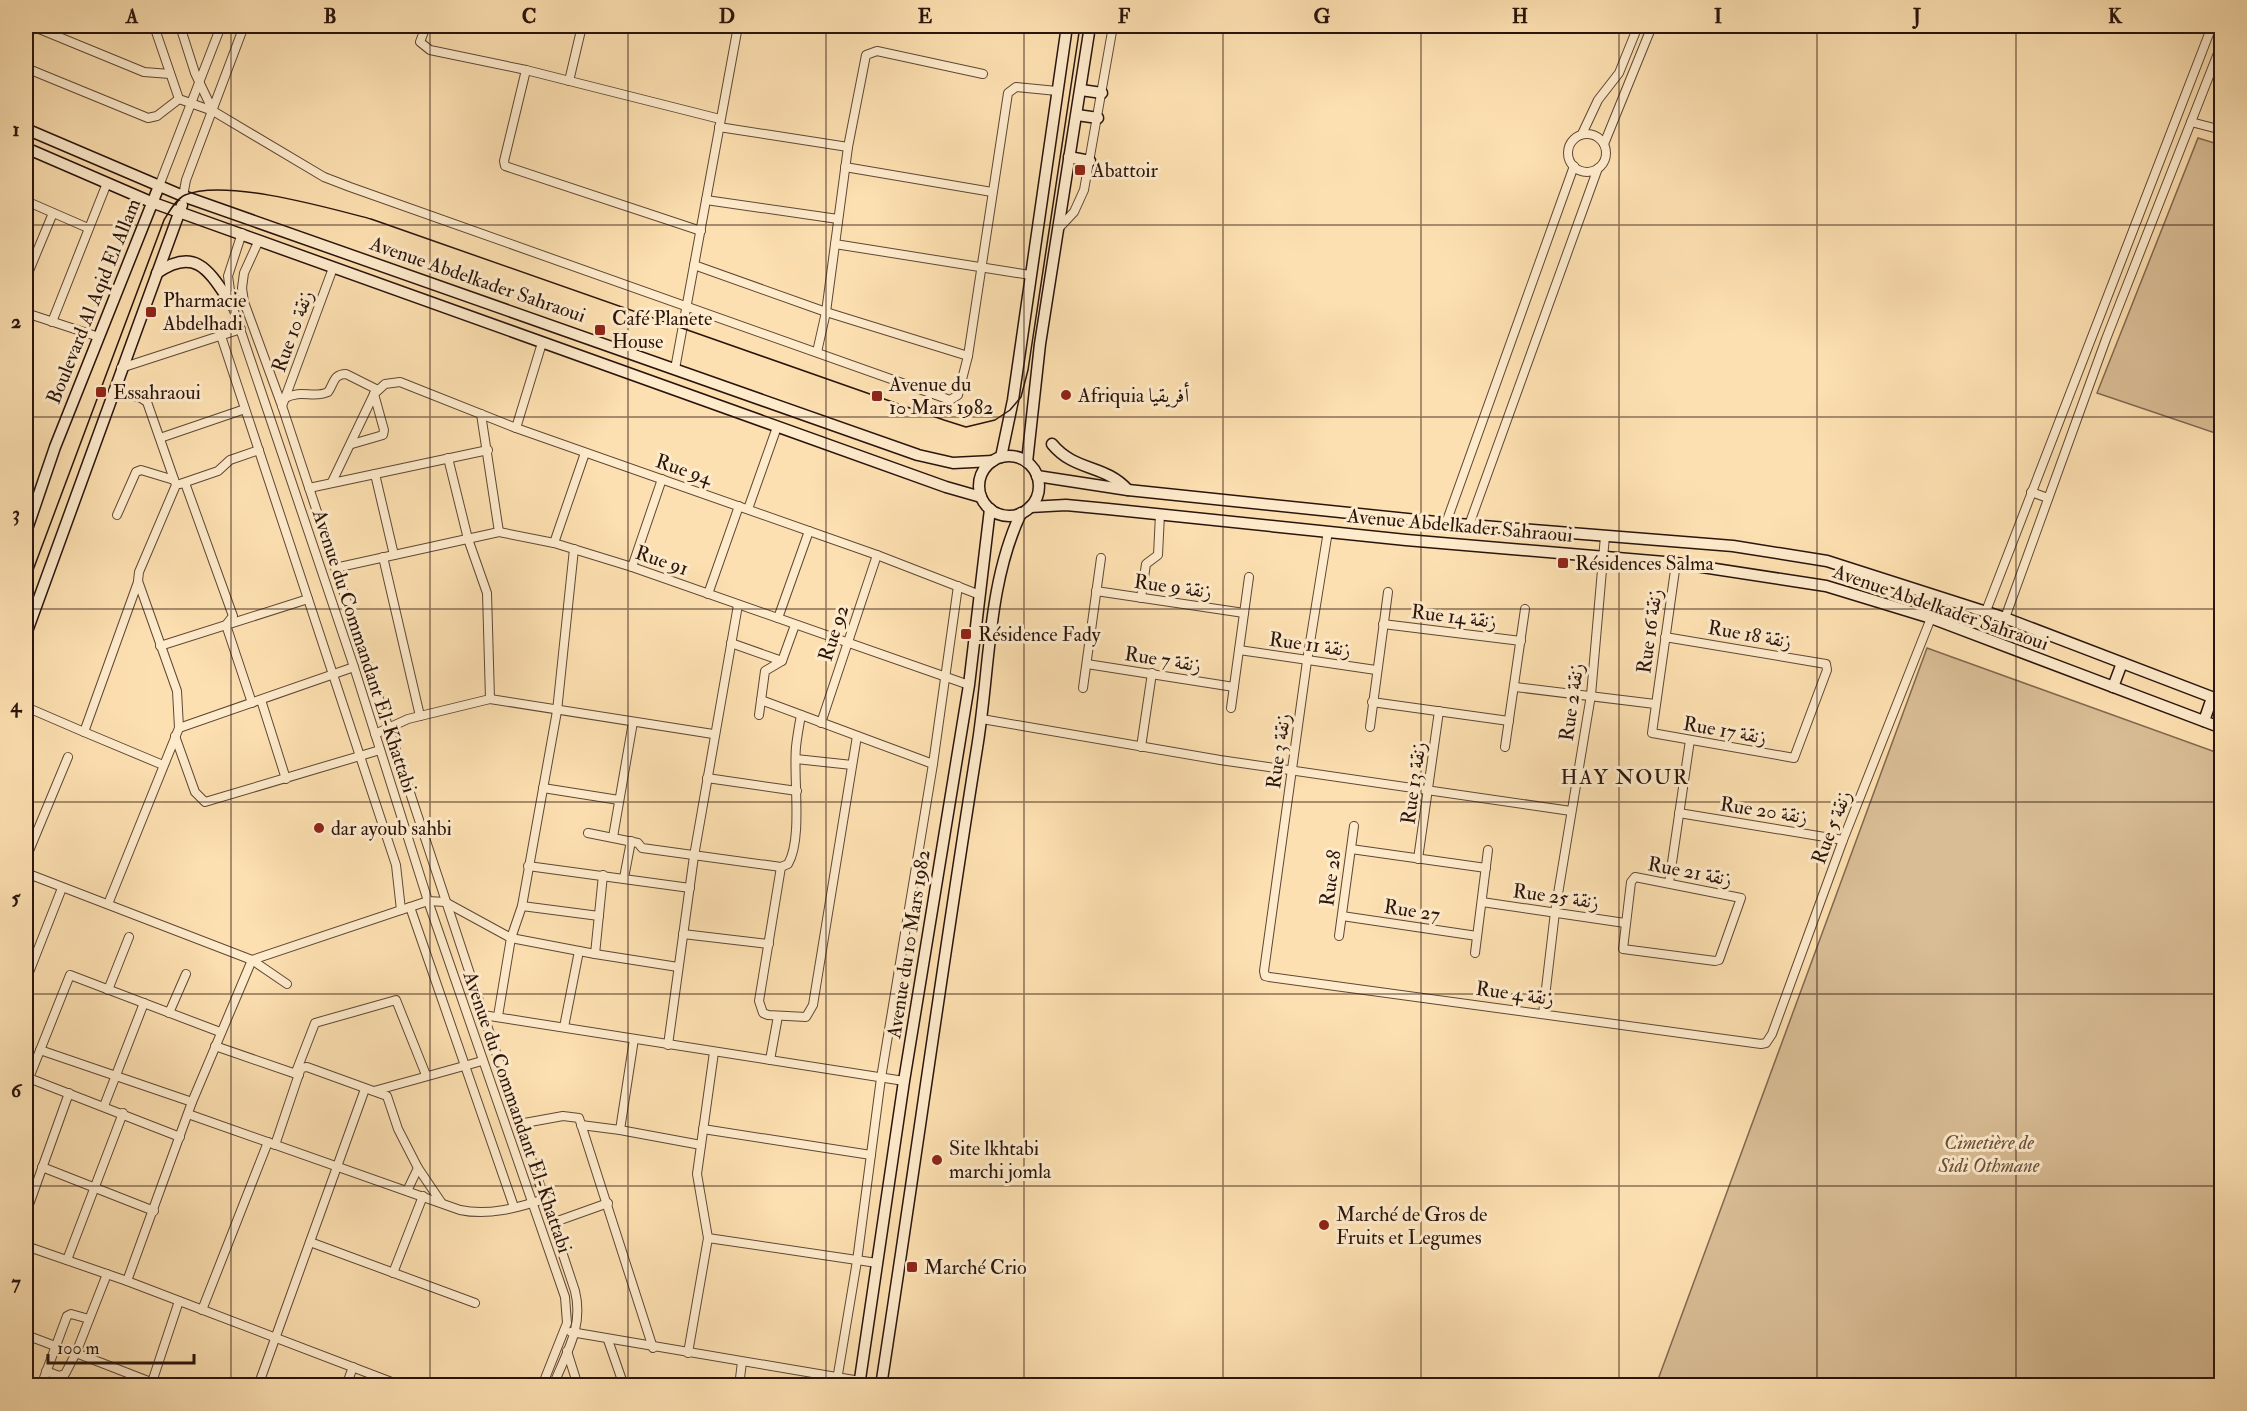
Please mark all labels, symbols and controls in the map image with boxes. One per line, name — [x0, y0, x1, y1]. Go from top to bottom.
text: A — [125, 4, 139, 29]
text: B — [323, 4, 337, 29]
text: C — [522, 4, 536, 29]
text: D — [719, 4, 735, 29]
text: E — [918, 4, 933, 29]
text: F — [1118, 4, 1131, 29]
text: G — [1314, 4, 1331, 29]
text: H — [1512, 4, 1528, 29]
text: I — [1714, 4, 1722, 29]
text: J — [1912, 4, 1921, 29]
text: K — [2108, 4, 2123, 29]
text: 1 — [12, 117, 20, 142]
place label: Abattoir — [1091, 158, 1159, 183]
marker: Abattoir — [1073, 163, 1087, 177]
street label: Boulevard Al Aqid El Allam — [41, 194, 146, 408]
street label: Avenue Abdelkader Sahraoui — [366, 230, 589, 328]
street label: Rue 10 زنقة — [266, 287, 319, 376]
place label: Pharmacie Abdelhadi — [162, 288, 246, 336]
marker: Pharmacie Abdelhadi — [144, 305, 158, 319]
place label: Café Planete House — [612, 306, 712, 354]
text: 2 — [11, 309, 21, 334]
marker: Café Planete House — [593, 323, 607, 337]
place label: Avenue du 10 Mars 1982 — [888, 372, 993, 420]
place label: Essahraoui — [113, 380, 201, 405]
place label: Afriquia أفريقيا — [1077, 381, 1189, 408]
marker: Essahraoui — [94, 385, 108, 399]
marker: Afriquia أفريقيا — [1059, 388, 1073, 402]
marker: Avenue du 10 Mars 1982 — [870, 389, 884, 403]
street label: Rue 94 — [652, 448, 717, 491]
text: 3 — [12, 501, 20, 526]
street label: Avenue Abdelkader Sahraoui — [1345, 503, 1574, 548]
street label: Avenue du Commandant El-Khattabi — [307, 505, 422, 796]
street label: Rue 91 — [632, 540, 692, 581]
place label: Résidences Salma — [1575, 551, 1715, 576]
marker: Résidences Salma — [1556, 556, 1570, 570]
street label: Avenue Abdelkader Sahraoui — [1829, 558, 2052, 656]
street label: Rue 9 زنقة — [1132, 569, 1213, 604]
street label: Rue 16 زنقة — [1631, 587, 1668, 675]
street label: Rue 14 زنقة — [1410, 599, 1498, 634]
street label: Rue 92 — [813, 602, 854, 664]
street label: Rue 18 زنقة — [1706, 615, 1794, 654]
place label: Résidence Fady — [978, 622, 1102, 647]
street label: Rue 11 زنقة — [1267, 626, 1352, 663]
marker: Résidence Fady — [959, 627, 973, 641]
street label: Rue 7 زنقة — [1123, 641, 1203, 678]
street label: Rue 2 زنقة — [1554, 662, 1589, 743]
text: 4 — [10, 693, 23, 718]
street label: Rue 17 زنقة — [1681, 711, 1769, 750]
street label: Rue 3 زنقة — [1261, 712, 1296, 790]
street label: Rue 13 زنقة — [1395, 740, 1432, 826]
district label: HAY NOUR — [1561, 764, 1689, 791]
street label: Rue 5 زنقة — [1806, 787, 1857, 868]
street label: Rue 20 زنقة — [1718, 791, 1810, 830]
place label: dar ayoub sahbi — [331, 816, 452, 841]
marker: dar ayoub sahbi — [312, 821, 326, 835]
street label: Avenue du 10 Mars 1982 — [881, 848, 936, 1041]
street label: Rue 28 — [1314, 848, 1347, 908]
street label: Rue 21 زنقة — [1646, 851, 1734, 892]
street label: Rue 25 زنقة — [1511, 878, 1601, 915]
text: 5 — [12, 885, 22, 910]
street label: Rue 27 — [1382, 894, 1442, 927]
street label: Avenue du Commandant El-Khattabi — [457, 967, 578, 1256]
street label: Rue 4 زنقة — [1474, 976, 1556, 1011]
text: 6 — [11, 1078, 23, 1103]
park label: Cimetière de Sidi Othmane — [1938, 1130, 2040, 1178]
place label: Site lkhtabi marchi jomla — [949, 1136, 1052, 1184]
marker: Site lkhtabi marchi jomla — [930, 1153, 944, 1167]
place label: Marché de Gros de Fruits et Legumes — [1336, 1202, 1487, 1250]
marker: Marché de Gros de Fruits et Legumes — [1317, 1218, 1331, 1232]
place label: Marché Crio — [924, 1255, 1027, 1280]
marker: Marché Crio — [905, 1260, 919, 1274]
text: 7 — [11, 1270, 21, 1295]
scale bar — [48, 1327, 194, 1365]
text: 100 m — [57, 1337, 100, 1360]

